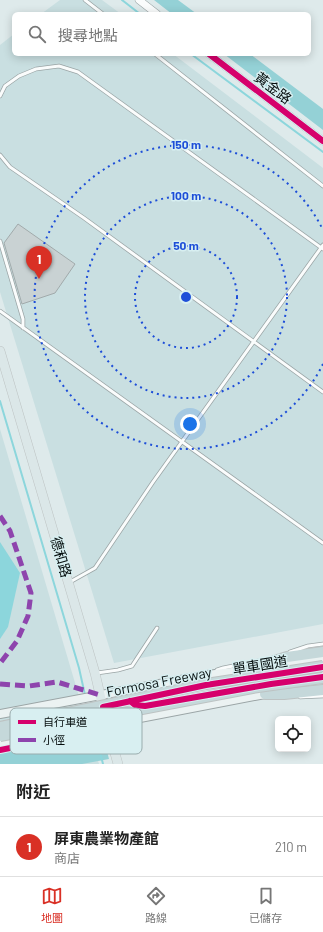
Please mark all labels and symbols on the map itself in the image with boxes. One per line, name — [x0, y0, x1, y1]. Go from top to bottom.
street label: 黃金路 — [251, 68, 295, 107]
text: 150 m — [171, 137, 201, 151]
text: 100 m — [171, 188, 201, 202]
text: 50 m — [173, 238, 199, 252]
pin: 1 — [26, 246, 52, 279]
centre of rings — [179, 290, 193, 304]
your location — [180, 414, 200, 434]
street label: 德和路 — [48, 534, 75, 579]
street label: 單車國道 — [231, 652, 289, 677]
street label: Formosa Freeway — [105, 663, 214, 700]
legend — [10, 708, 142, 754]
text: 自行車道 — [43, 715, 87, 728]
text: 小徑 — [43, 733, 65, 746]

